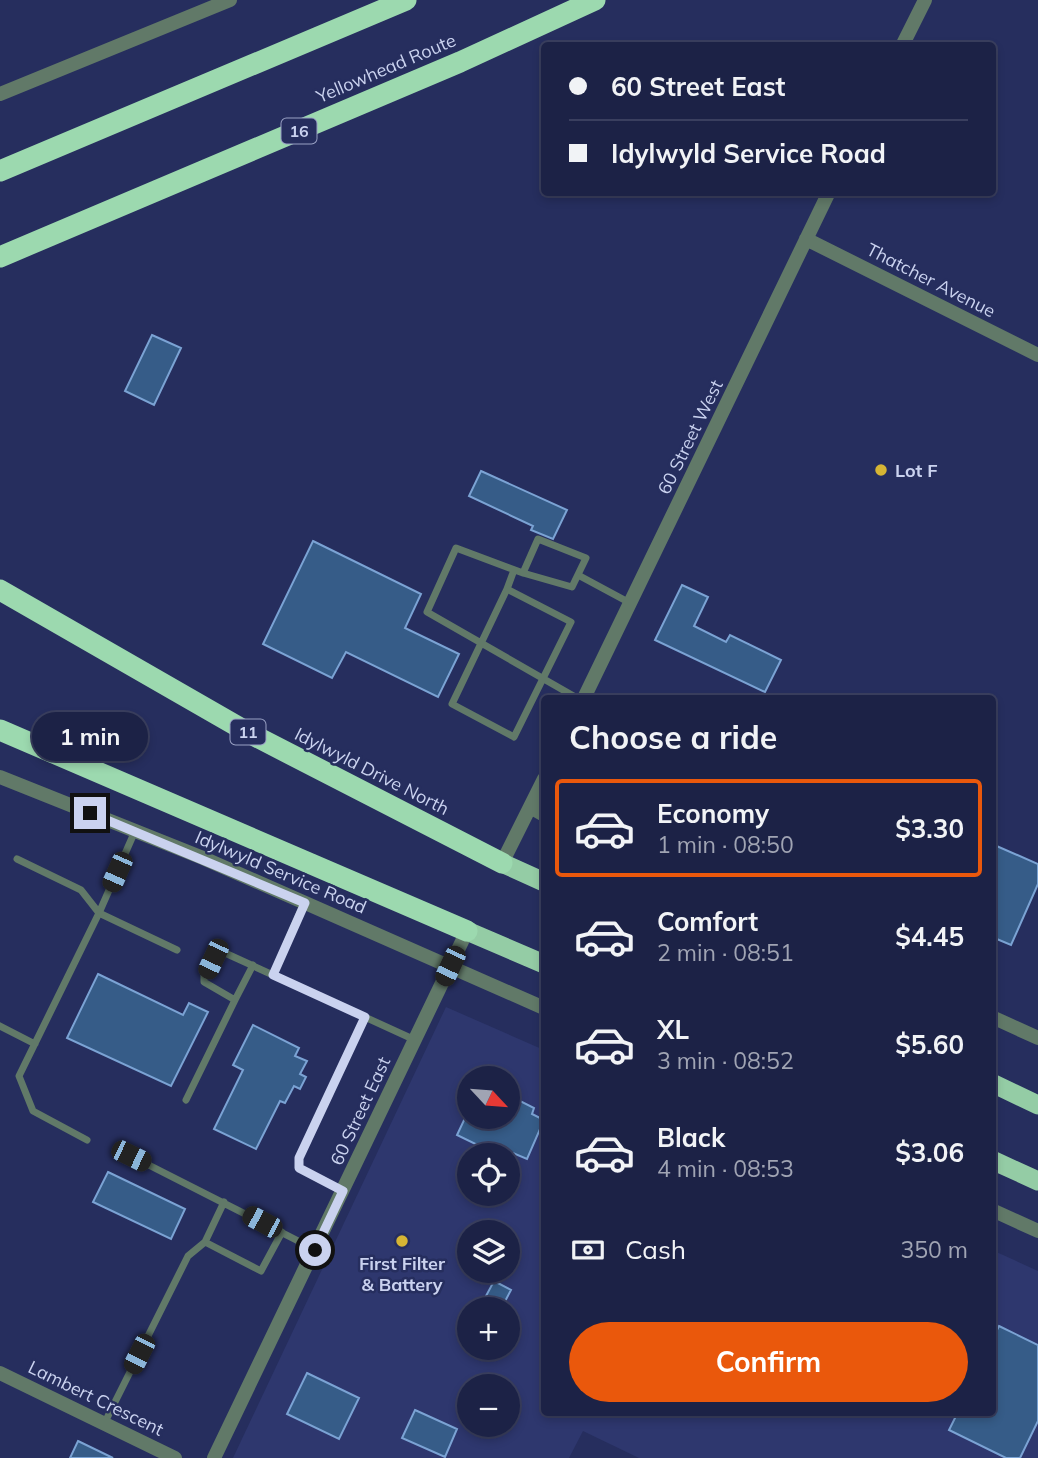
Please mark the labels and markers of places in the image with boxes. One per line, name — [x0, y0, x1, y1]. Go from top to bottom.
place label: Lot F — [895, 459, 938, 482]
marker: Lot F — [873, 462, 889, 478]
marker: First Filter & Battery — [394, 1233, 410, 1249]
place label: First Filter & Battery — [359, 1252, 446, 1296]

